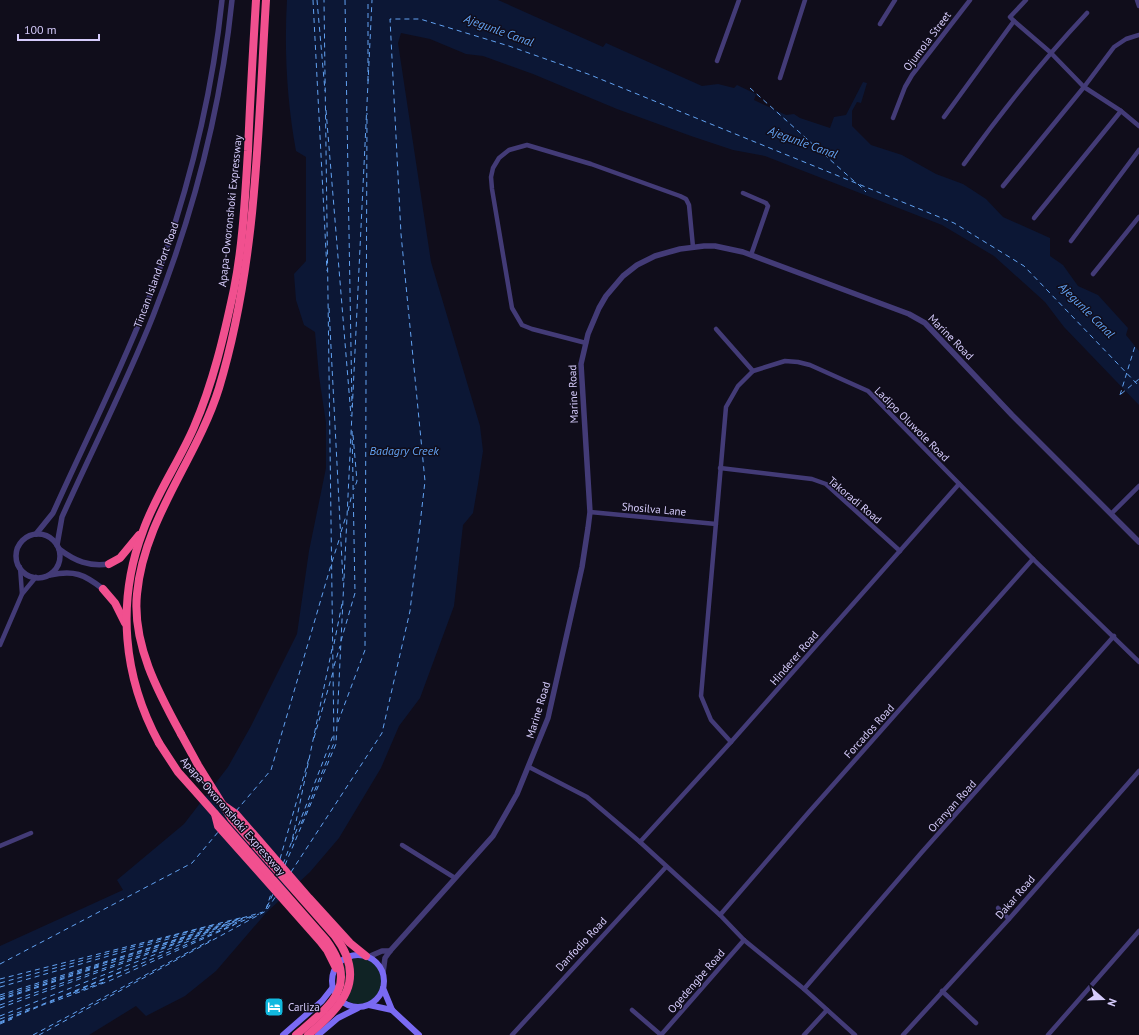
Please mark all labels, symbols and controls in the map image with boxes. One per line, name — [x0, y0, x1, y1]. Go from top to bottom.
street label: Ojumola Street — [900, 8, 954, 74]
water label: Ajegunle Canal — [461, 10, 537, 50]
scale bar — [18, 16, 99, 42]
text: 100 m — [24, 22, 57, 37]
water label: Ajegunle Canal — [765, 122, 841, 162]
street label: Apapa-Oworonshoki Expressway — [215, 133, 245, 288]
street label: Tincan Island Port Road — [130, 220, 182, 330]
water label: Ajegunle Canal — [1055, 278, 1119, 342]
street label: Marine Road — [925, 311, 977, 363]
street label: Marine Road — [565, 364, 581, 424]
street label: Ladipo Oluwole Road — [872, 384, 952, 464]
water label: Badagry Creek — [369, 443, 439, 458]
street label: Takoradi Road — [825, 474, 885, 527]
street label: Shosilva Lane — [621, 499, 687, 519]
street label: Hinderer Road — [767, 628, 821, 688]
street label: Marine Road — [523, 680, 553, 740]
street label: Forcados Road — [841, 701, 897, 761]
street label: Apapa-Oworonshoki Expressway — [178, 754, 289, 879]
street label: Oranyan Road — [925, 777, 979, 835]
street label: Dakar Road — [992, 872, 1038, 922]
street label: Danfodio Road — [552, 914, 610, 974]
street label: Ogedengbe Road — [664, 946, 728, 1016]
north arrow — [1083, 979, 1123, 1019]
hotel icon: Carliza — [263, 996, 285, 1018]
text: N — [1105, 997, 1120, 1008]
place label: Carliza — [288, 1000, 320, 1014]

